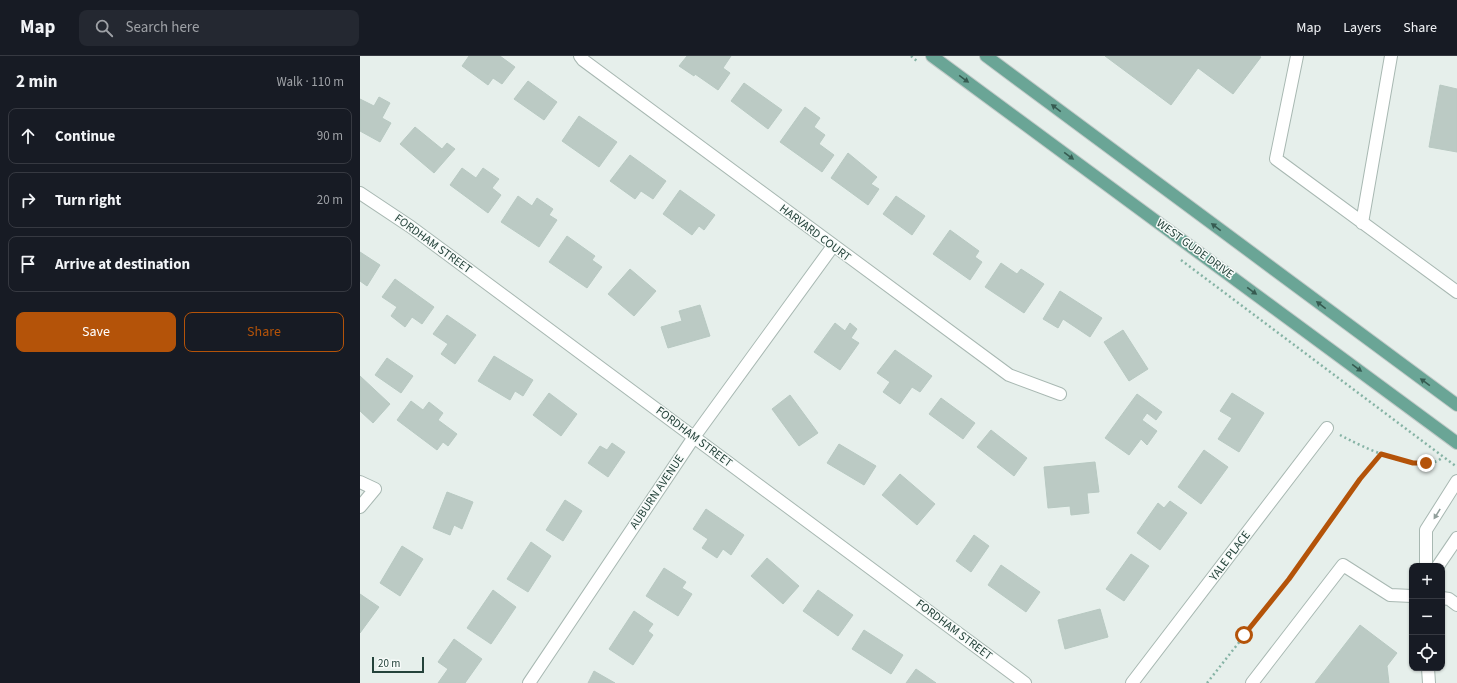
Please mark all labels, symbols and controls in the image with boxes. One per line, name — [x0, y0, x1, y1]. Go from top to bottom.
search box — [79, 10, 359, 46]
text: Map — [20, 14, 55, 41]
icon: search — [93, 17, 115, 39]
text: Search here — [125, 17, 199, 38]
text: Map — [1296, 18, 1321, 38]
text: Layers — [1343, 18, 1381, 38]
text: Share — [1403, 18, 1437, 38]
text: 2 min — [16, 70, 57, 94]
text: Walk · 110 m — [276, 73, 344, 91]
one-way arrow — [958, 75, 969, 83]
one-way arrow — [1051, 104, 1061, 112]
icon: ahead — [17, 125, 39, 147]
text: Continue — [55, 126, 115, 147]
text: 90 m — [317, 127, 343, 145]
one-way arrow — [1063, 152, 1074, 160]
icon: right — [17, 189, 39, 211]
text: Turn right — [55, 190, 121, 211]
text: 20 m — [317, 191, 343, 209]
street label: HARVARD COURT — [776, 200, 855, 266]
street label: FORDHAM STREET — [391, 210, 476, 278]
street label: WEST GUDE DRIVE — [1153, 215, 1237, 283]
one-way arrow — [1211, 223, 1222, 232]
icon: arrive — [17, 253, 39, 275]
text: Arrive at destination — [55, 254, 190, 275]
one-way arrow — [1247, 287, 1258, 295]
one-way arrow — [1315, 301, 1326, 309]
button: Save — [16, 312, 176, 352]
button: Share — [184, 312, 344, 352]
one-way arrow — [1352, 364, 1362, 372]
one-way arrow — [1420, 378, 1431, 386]
street label: FORDHAM STREET — [652, 403, 736, 472]
street label: AUBURN AVENUE — [626, 451, 688, 533]
route end — [1417, 454, 1435, 472]
one-way arrow — [1433, 508, 1440, 520]
street label: YALE PLACE — [1205, 527, 1254, 585]
map controls — [1409, 563, 1445, 671]
button: + — [1409, 563, 1445, 599]
street label: FORDHAM STREET — [912, 596, 996, 665]
button: − — [1409, 599, 1445, 635]
route start — [1235, 626, 1253, 644]
button: locate — [1409, 635, 1445, 671]
scale bar — [372, 655, 424, 674]
text: 20 m — [378, 656, 400, 671]

